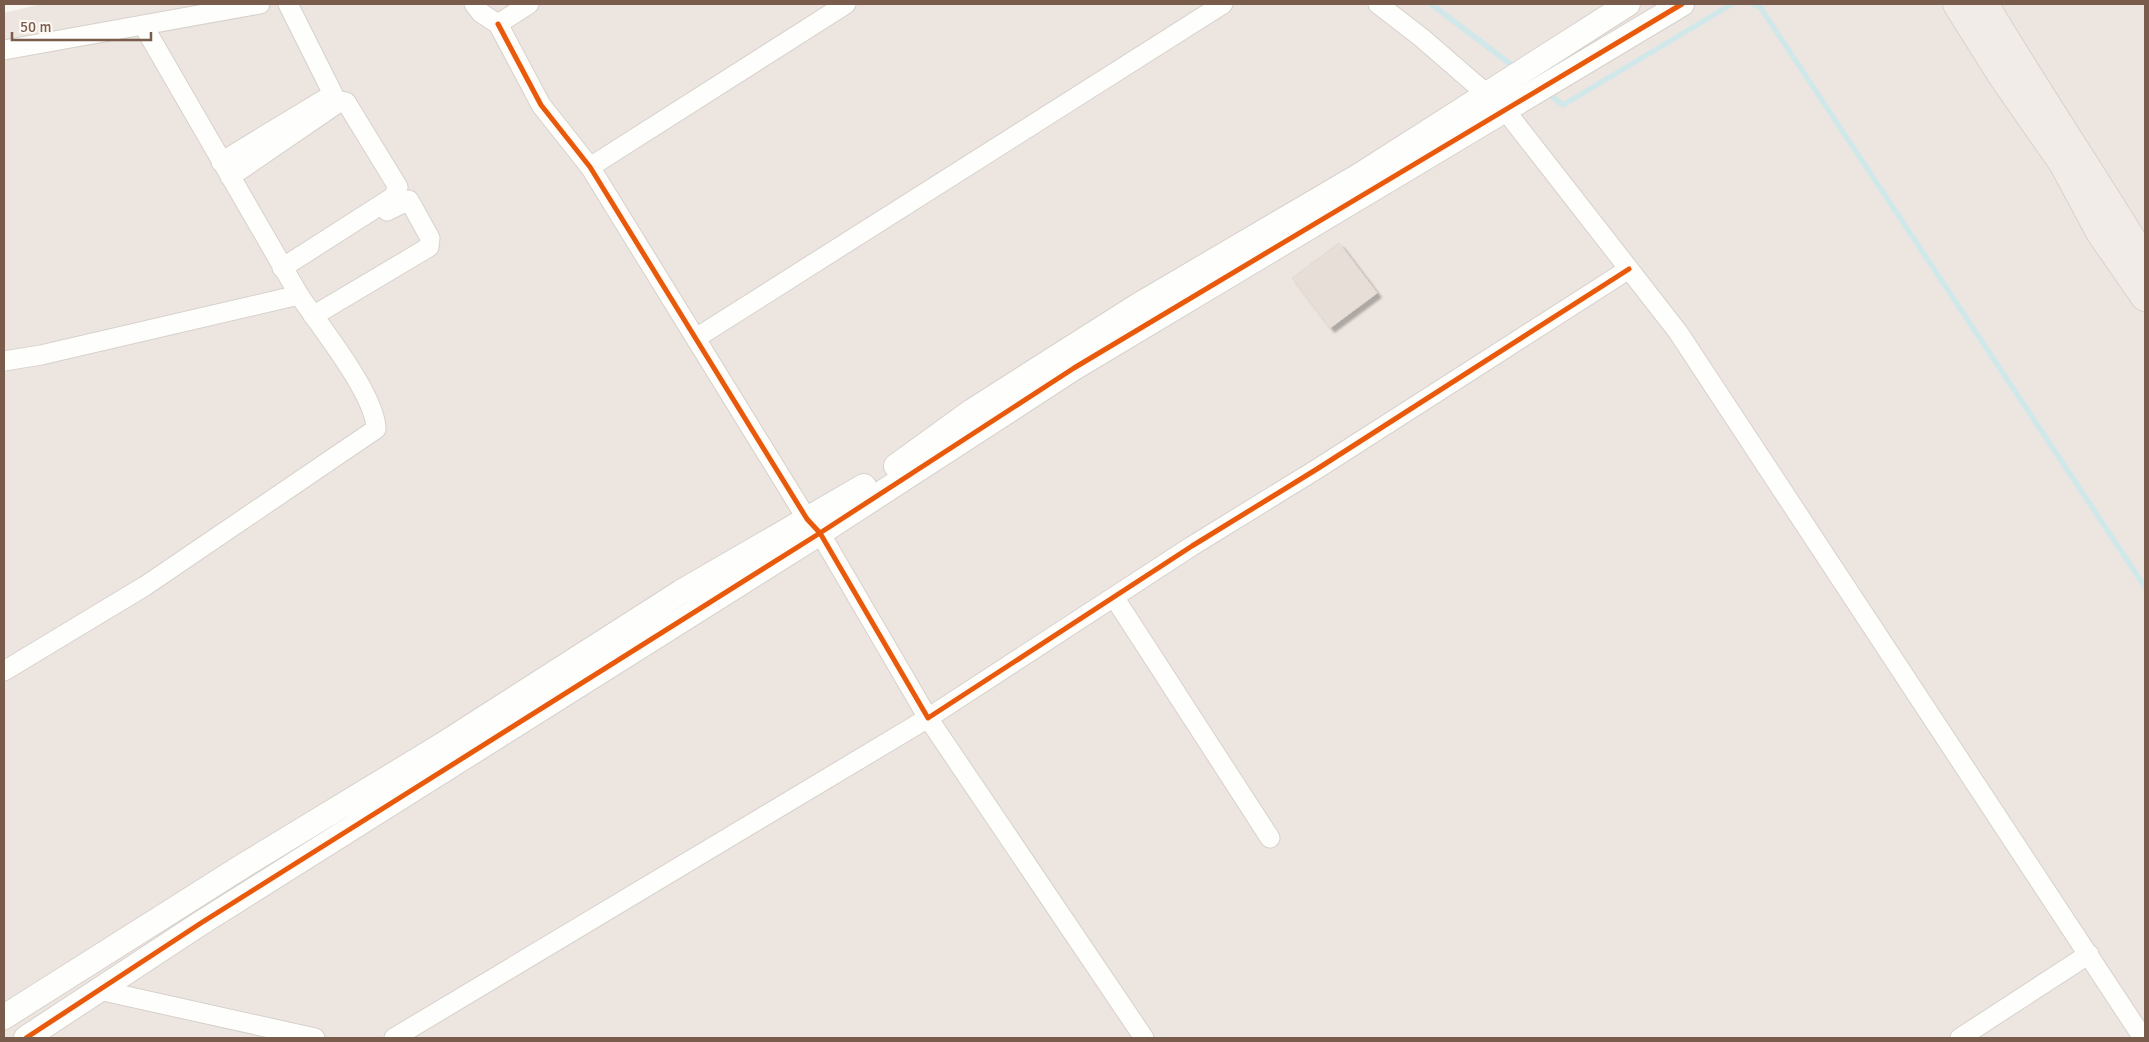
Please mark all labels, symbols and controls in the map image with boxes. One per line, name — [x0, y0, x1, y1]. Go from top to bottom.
scale bar — [12, 10, 151, 42]
text: 50 m — [20, 18, 51, 36]

